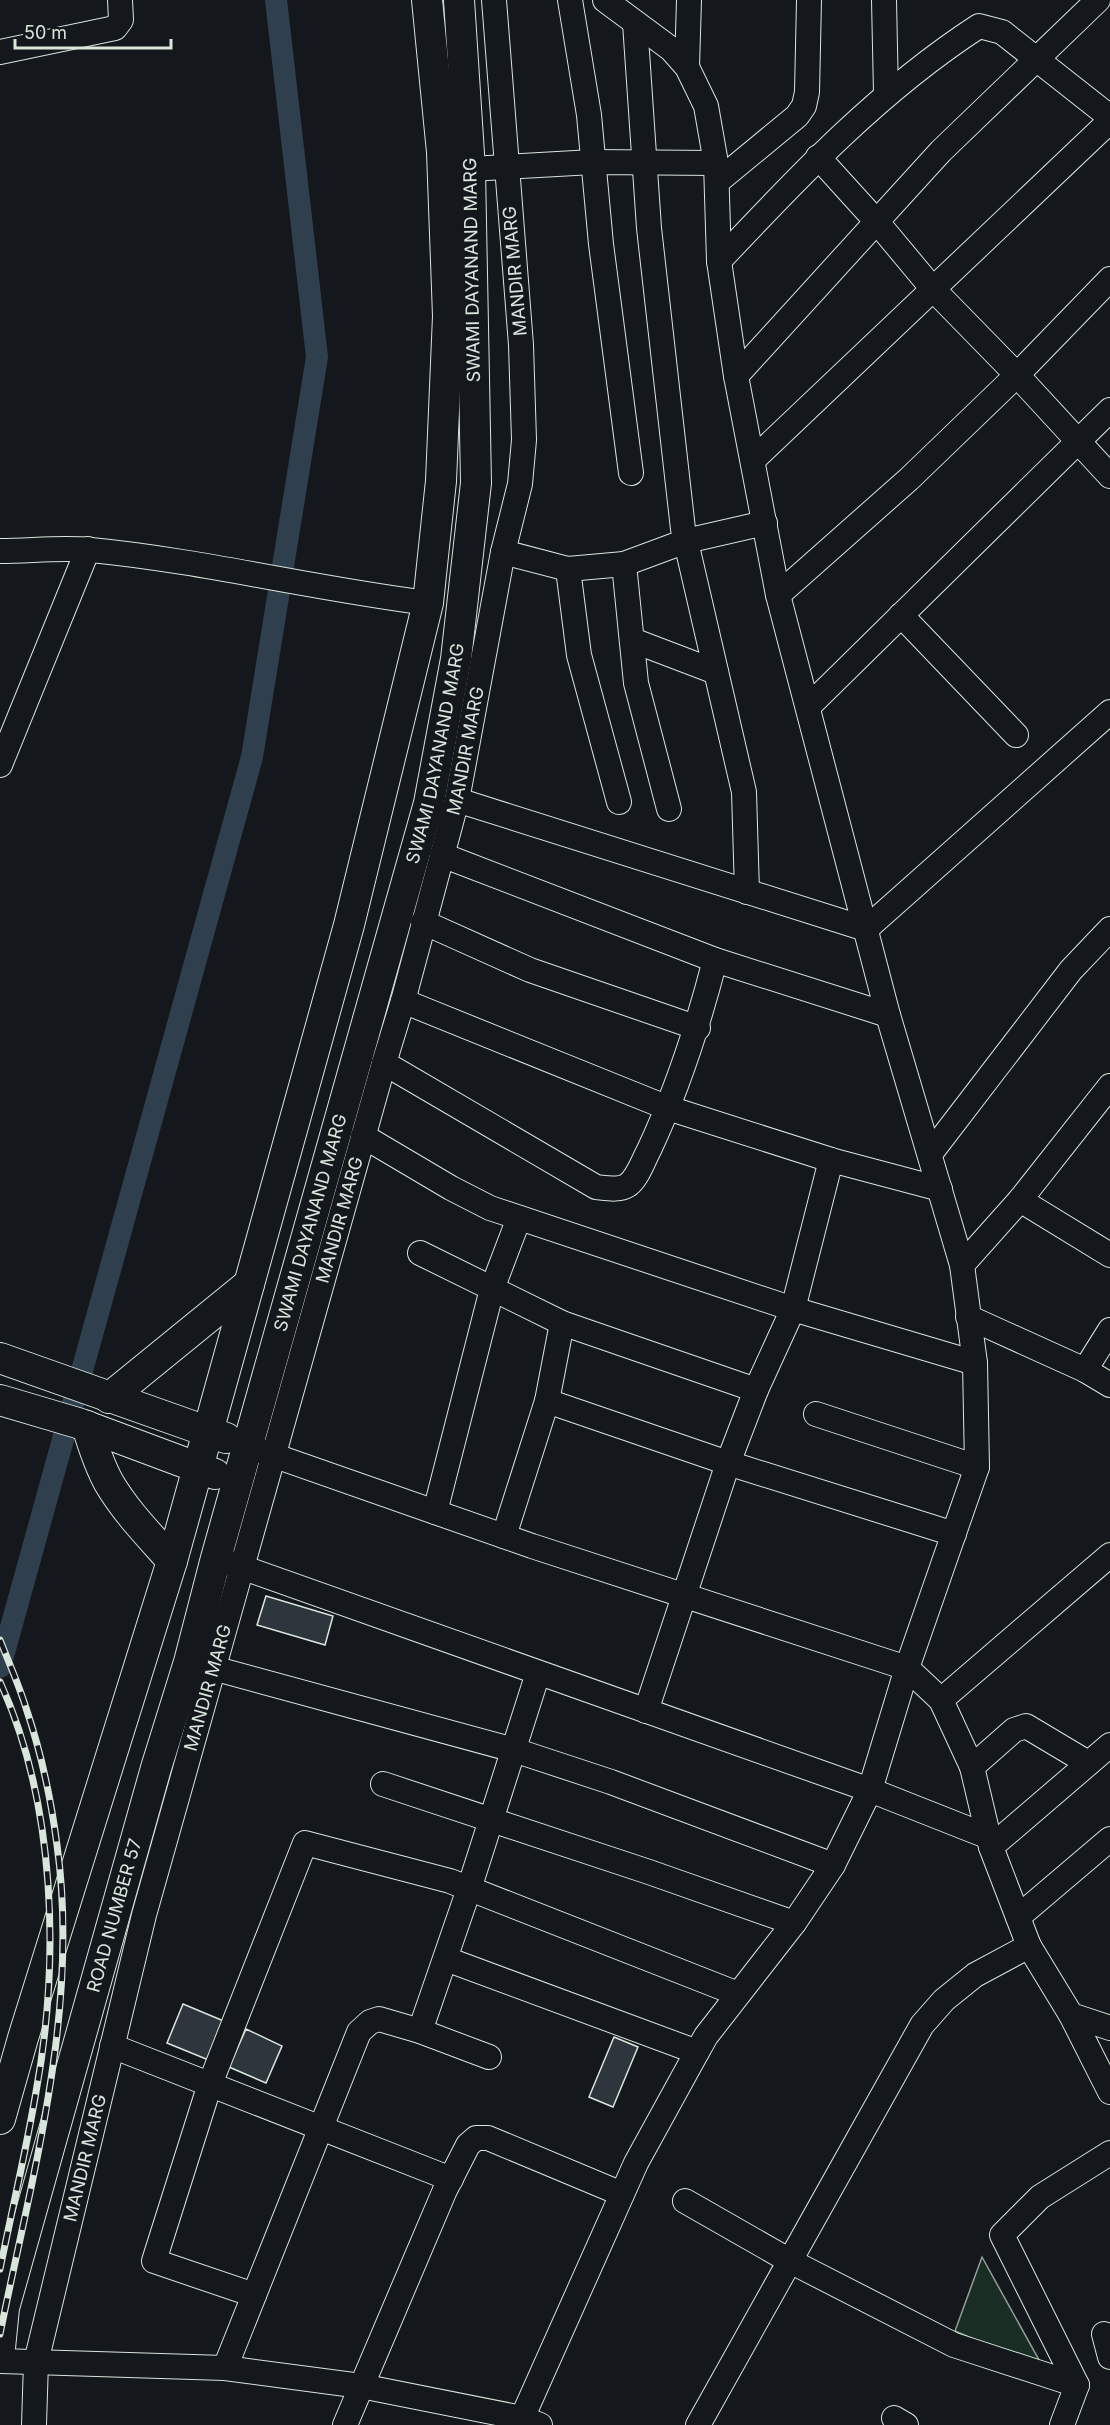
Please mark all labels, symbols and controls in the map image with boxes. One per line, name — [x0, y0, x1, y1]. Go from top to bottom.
scale bar — [15, 12, 171, 50]
text: 50 m — [24, 22, 67, 43]
street label: SWAMI DAYANAND MARG — [459, 157, 484, 383]
street label: MANDIR MARG — [498, 205, 531, 337]
street label: SWAMI DAYANAND MARG — [401, 642, 468, 866]
street label: MANDIR MARG — [442, 685, 488, 817]
street label: SWAMI DAYANAND MARG — [269, 1111, 351, 1334]
street label: MANDIR MARG — [312, 1154, 367, 1285]
street label: MANDIR MARG — [180, 1622, 235, 1753]
street label: ROAD NUMBER 57 — [82, 1836, 146, 1995]
street label: MANDIR MARG — [59, 2092, 110, 2224]

